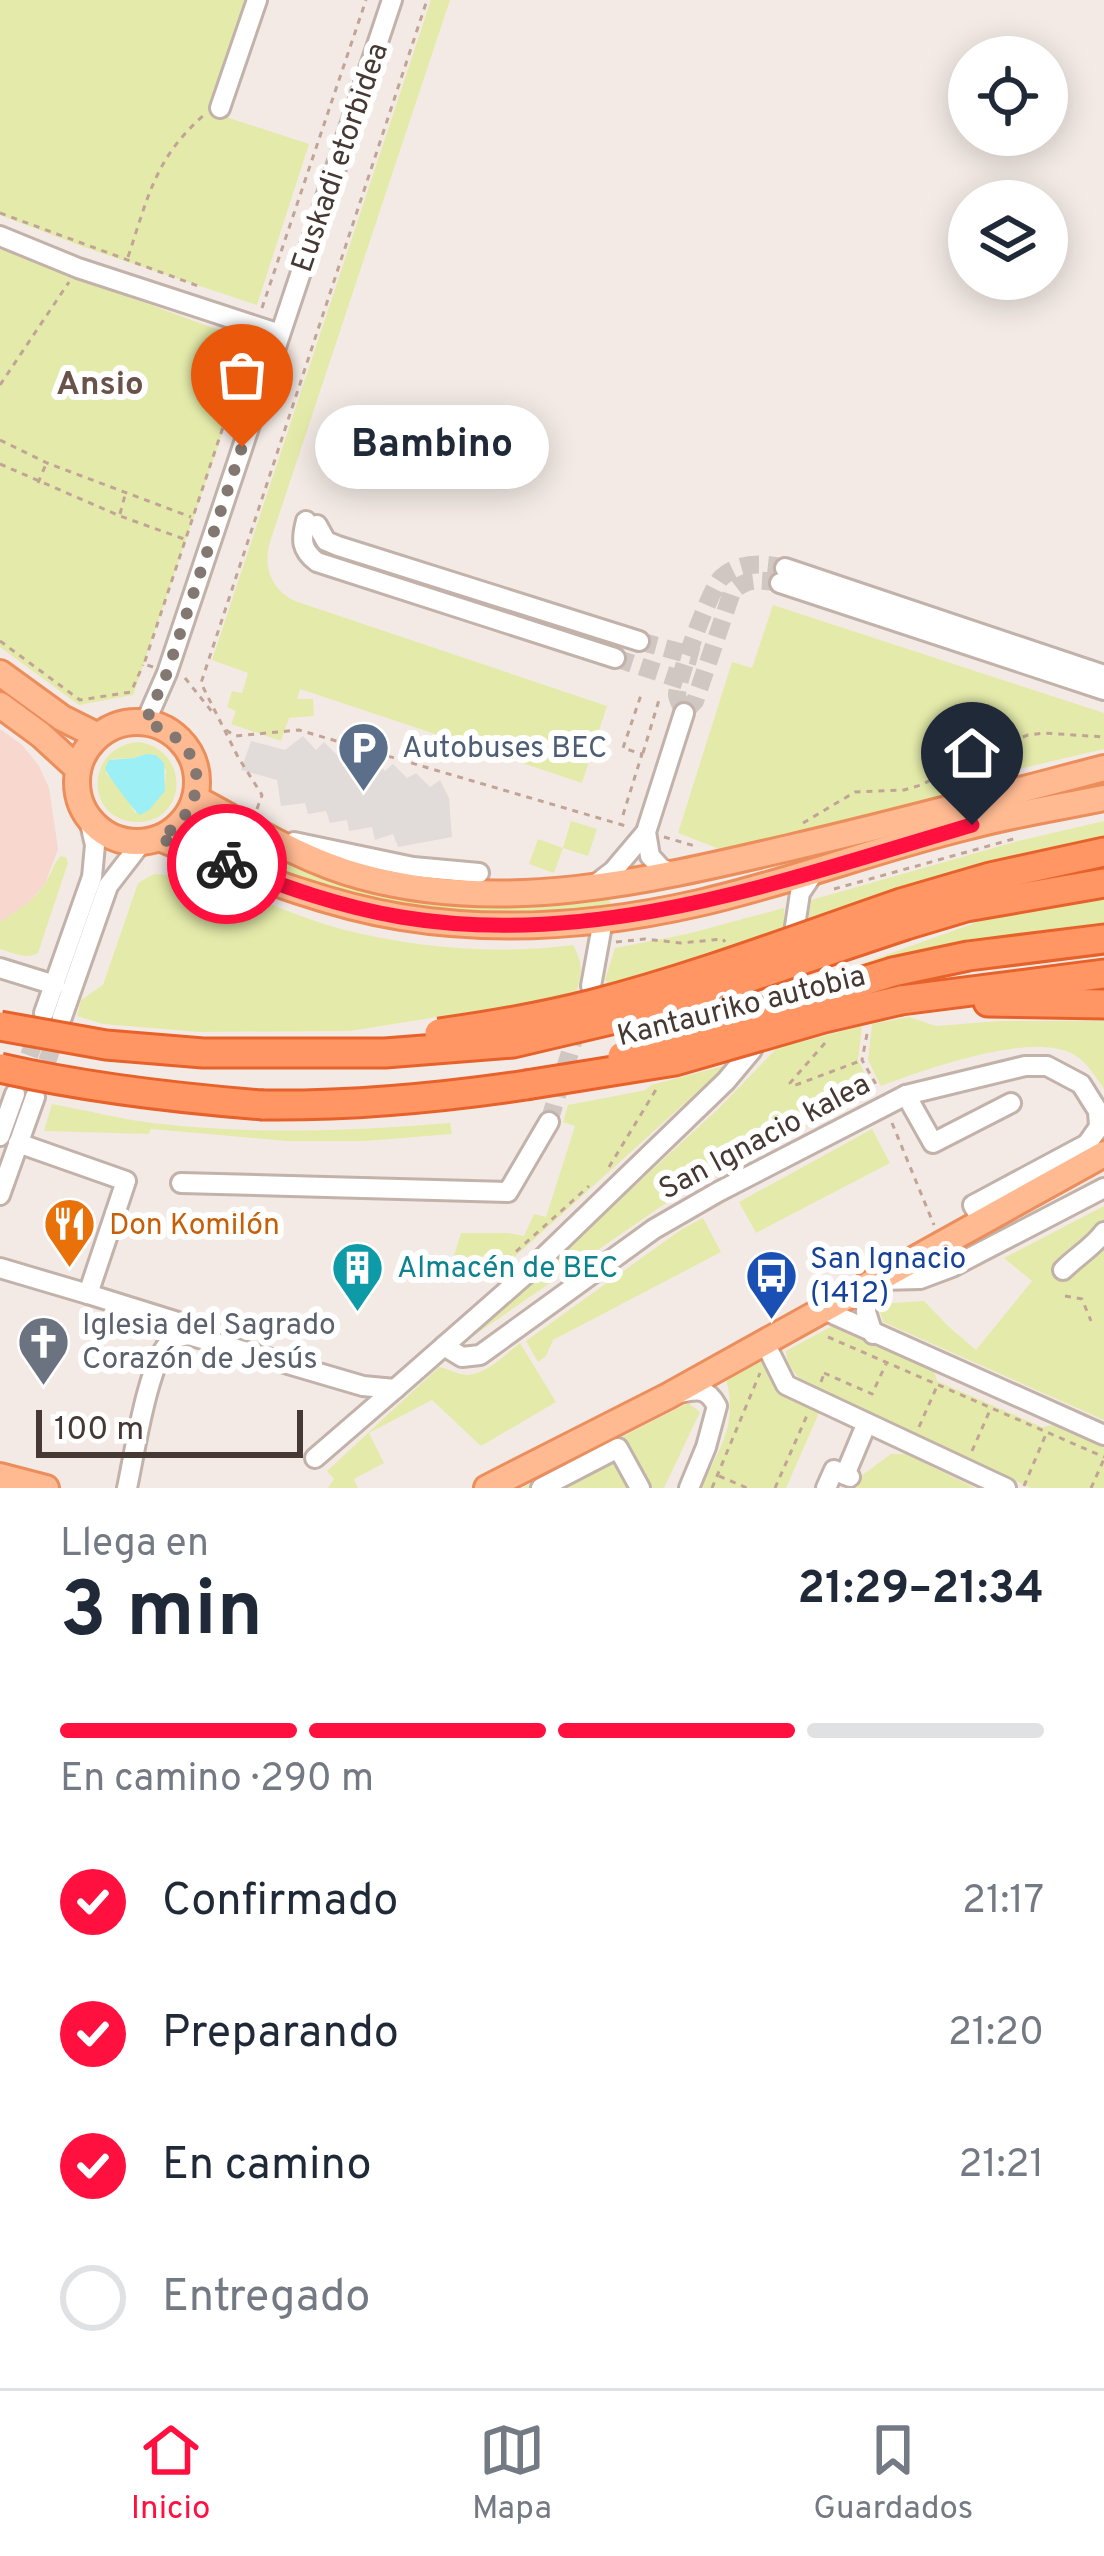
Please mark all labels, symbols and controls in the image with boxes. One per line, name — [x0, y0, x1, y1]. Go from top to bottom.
map controls — [948, 36, 1068, 300]
button: locate — [948, 36, 1068, 156]
street label: Euskadi etorbidea — [285, 38, 398, 277]
button: layers — [948, 180, 1068, 300]
pin — [191, 324, 293, 447]
icon: bag — [209, 342, 275, 408]
district label: Ansio — [56, 365, 144, 407]
callout: Bambino — [314, 405, 548, 489]
text: Bambino — [351, 422, 513, 471]
pin — [921, 702, 1023, 825]
parking icon: Autobuses BEC — [335, 719, 391, 793]
icon: home — [939, 720, 1005, 786]
place label: Autobuses BEC — [402, 731, 607, 768]
courier — [167, 804, 287, 924]
icon: bike — [194, 831, 260, 897]
street label: Kantauriko autobia — [614, 959, 870, 1056]
street label: San Ignacio kalea — [653, 1067, 877, 1209]
restaurant icon: Don Komilón — [42, 1196, 98, 1270]
place label: Don Komilón — [109, 1208, 280, 1245]
building icon: Almacén de BEC — [330, 1239, 386, 1313]
place label: San Ignacio (1412) — [810, 1242, 966, 1313]
bus stop icon: San Ignacio (1412) — [743, 1247, 799, 1321]
place label: Almacén de BEC — [397, 1251, 618, 1288]
place label: Iglesia del Sagrado Corazón de Jesús — [82, 1308, 336, 1379]
church icon: Iglesia del Sagrado Corazón de Jesús — [15, 1313, 71, 1387]
scale bar — [36, 1404, 303, 1457]
text: 100 m — [54, 1410, 144, 1452]
text: Llega en — [60, 1521, 209, 1570]
text: 21:29–21:34 — [797, 1562, 1044, 1619]
text: 3 min — [60, 1565, 263, 1664]
text: En camino · 290 m — [60, 1756, 374, 1805]
icon: check — [60, 1869, 126, 1935]
text: Confirmado — [162, 1874, 398, 1931]
text: 21:17 — [962, 1878, 1044, 1927]
icon: check — [60, 2001, 126, 2067]
text: Preparando — [162, 2006, 399, 2063]
text: 21:20 — [948, 2010, 1044, 2059]
icon: check — [60, 2133, 126, 2199]
text: En camino — [162, 2138, 372, 2195]
text: 21:21 — [958, 2142, 1044, 2191]
text: Entregado — [162, 2270, 370, 2327]
tab: Inicio — [131, 2417, 210, 2531]
tab: Mapa — [472, 2417, 552, 2531]
tab: Guardados — [813, 2417, 973, 2531]

